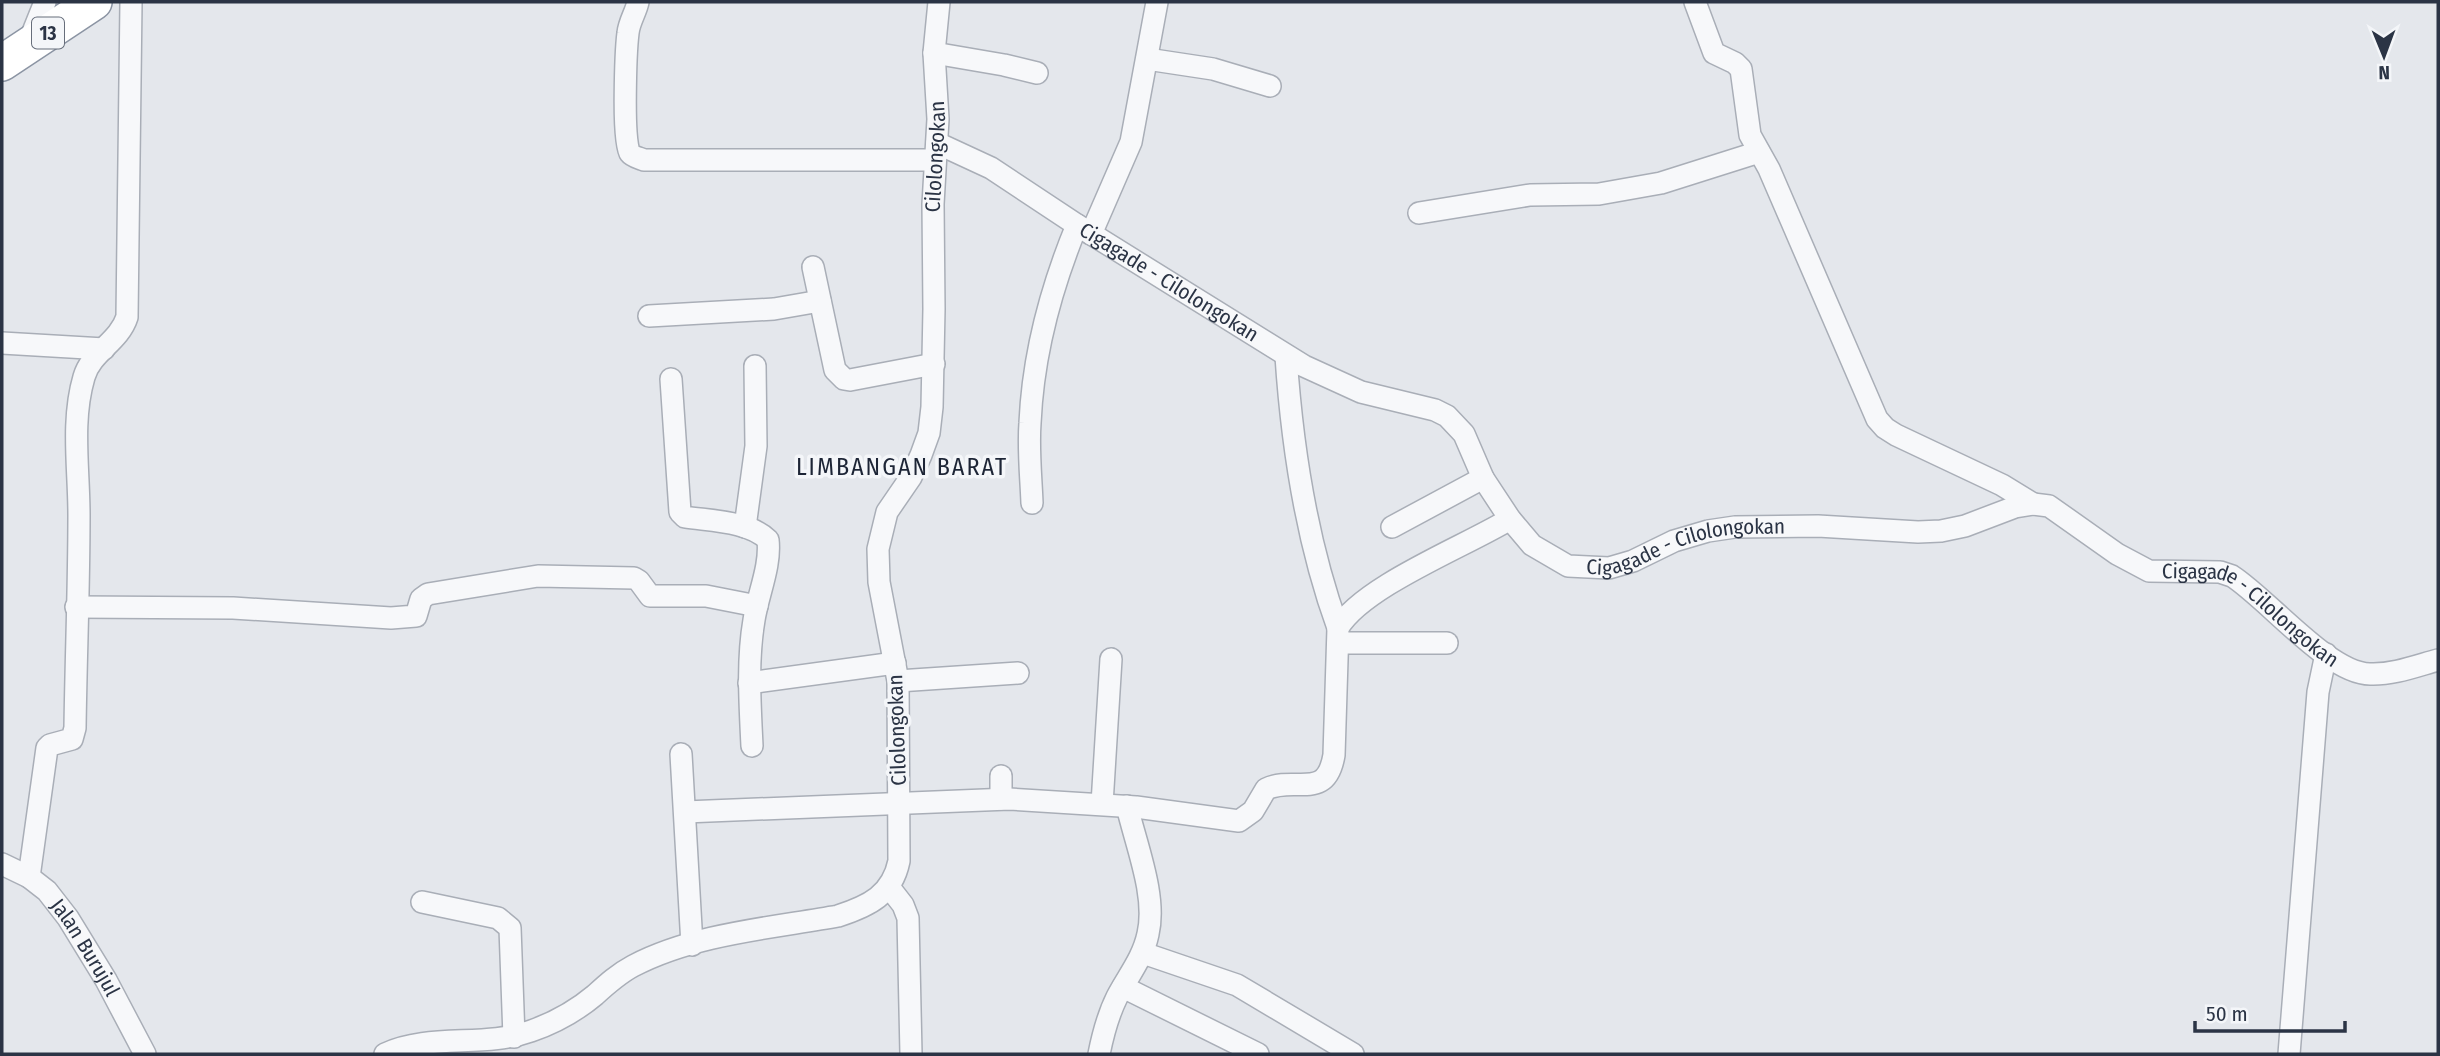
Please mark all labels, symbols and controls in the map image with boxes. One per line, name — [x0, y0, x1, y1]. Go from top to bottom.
road number: 13 — [32, 18, 64, 48]
north arrow — [2349, 21, 2419, 91]
text: N — [2378, 61, 2390, 84]
street label: Cilolongokan — [920, 100, 951, 212]
street label: Cigagade - Cilolongokan — [1075, 217, 1263, 348]
district label: LIMBANGAN BARAT — [796, 453, 1008, 481]
street label: Cigagade - Cilolongokan — [1586, 513, 1785, 581]
street label: Cigagade - Cilolongokan — [2162, 558, 2343, 673]
street label: Cilolongokan — [882, 674, 912, 786]
street label: Jalan Burujul — [45, 893, 125, 1001]
scale bar — [2195, 990, 2346, 1034]
text: 50 m — [2206, 1001, 2248, 1027]

